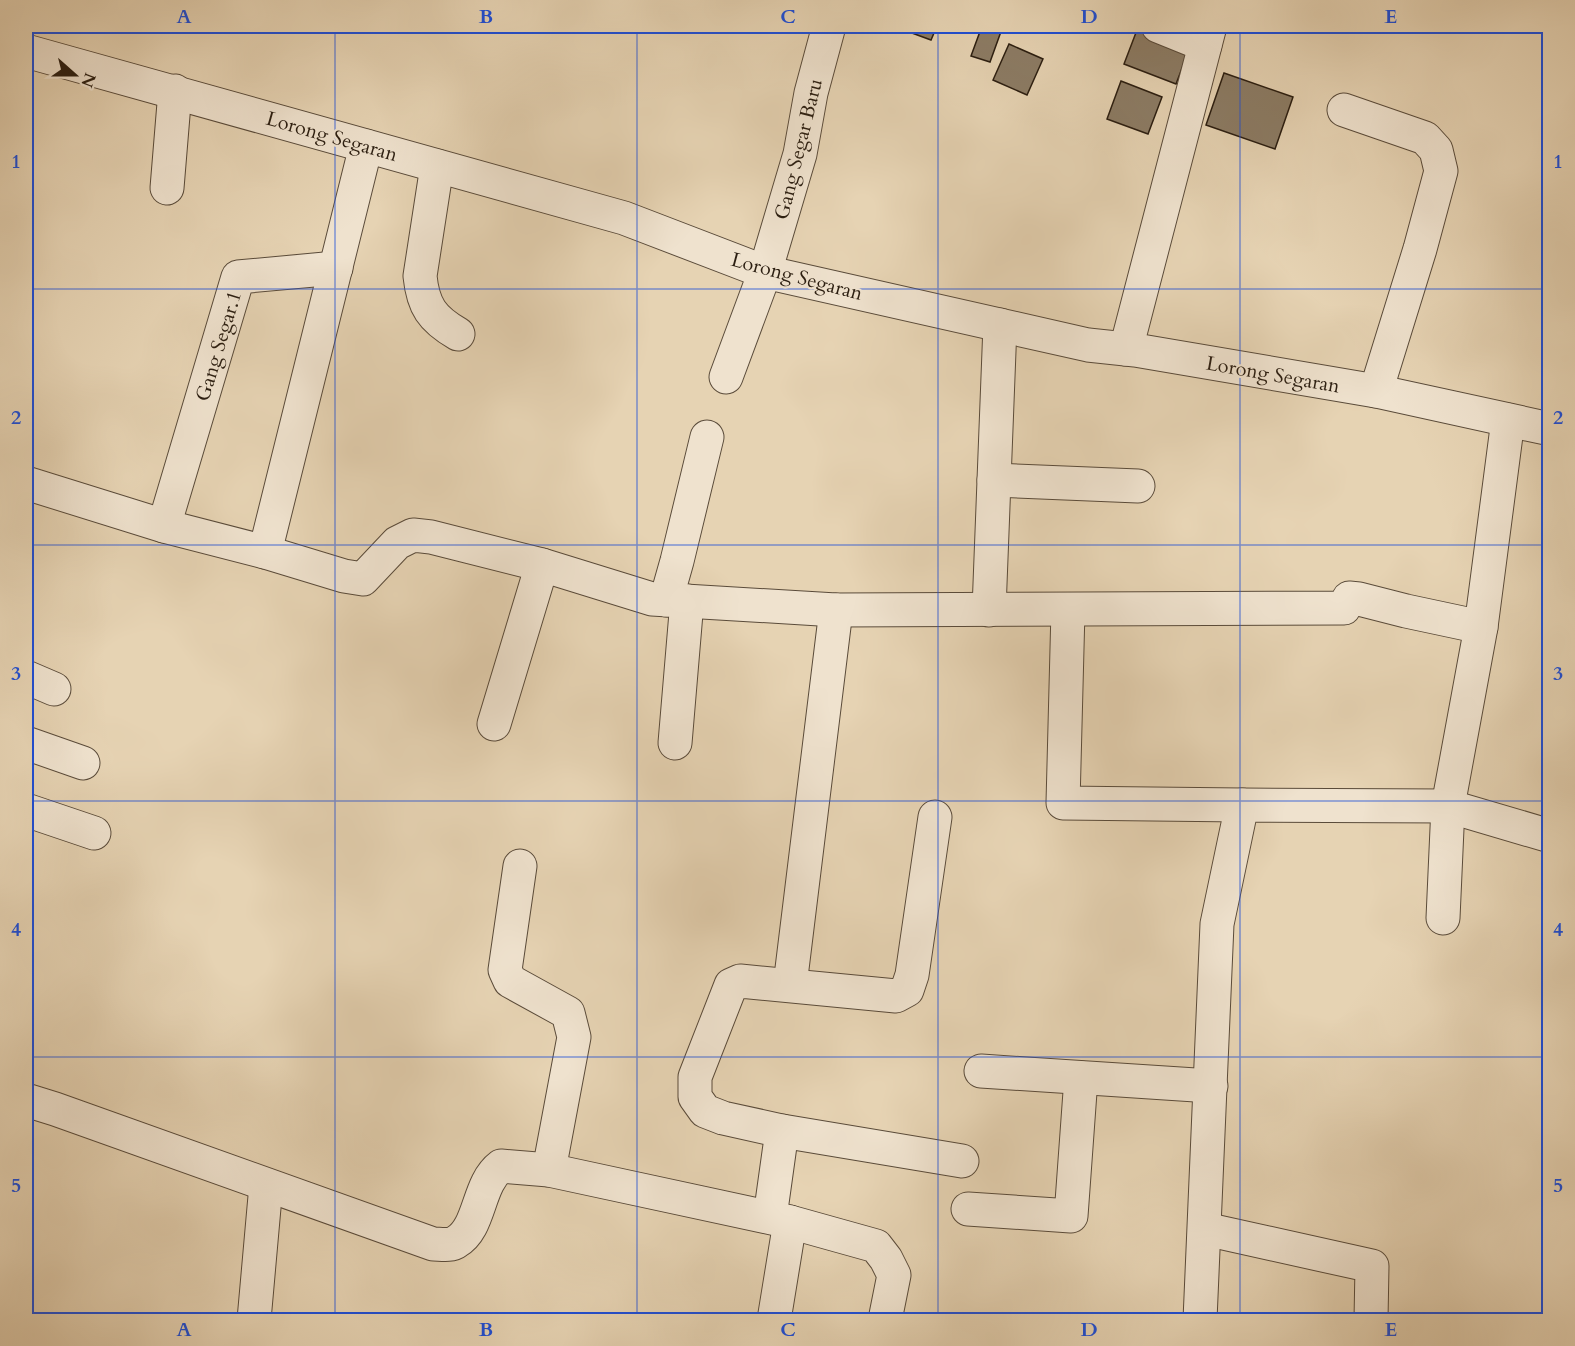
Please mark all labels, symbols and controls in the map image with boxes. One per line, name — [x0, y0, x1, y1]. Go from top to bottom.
text: A — [176, 3, 192, 30]
text: B — [479, 3, 493, 30]
text: C — [780, 3, 796, 30]
text: D — [1080, 3, 1098, 30]
text: E — [1385, 3, 1397, 30]
north arrow — [45, 45, 105, 105]
text: N — [75, 70, 101, 91]
street label: Gang Segar Baru — [768, 76, 829, 223]
street label: Lorong Segaran — [263, 105, 401, 168]
text: 1 — [11, 148, 21, 175]
text: 1 — [1553, 148, 1563, 175]
street label: Lorong Segaran — [728, 246, 866, 307]
street label: Gang Segar.1 — [189, 288, 248, 405]
street label: Lorong Segaran — [1204, 349, 1342, 400]
text: 2 — [11, 404, 21, 431]
text: 2 — [1553, 404, 1563, 431]
text: 3 — [11, 660, 21, 687]
text: 3 — [1553, 660, 1563, 687]
text: 4 — [11, 916, 21, 943]
text: 4 — [1553, 916, 1563, 943]
text: 5 — [11, 1172, 21, 1199]
text: 5 — [1553, 1172, 1563, 1199]
text: A — [176, 1316, 192, 1343]
text: B — [479, 1316, 493, 1343]
text: C — [780, 1316, 796, 1343]
text: D — [1080, 1316, 1098, 1343]
text: E — [1385, 1316, 1397, 1343]

